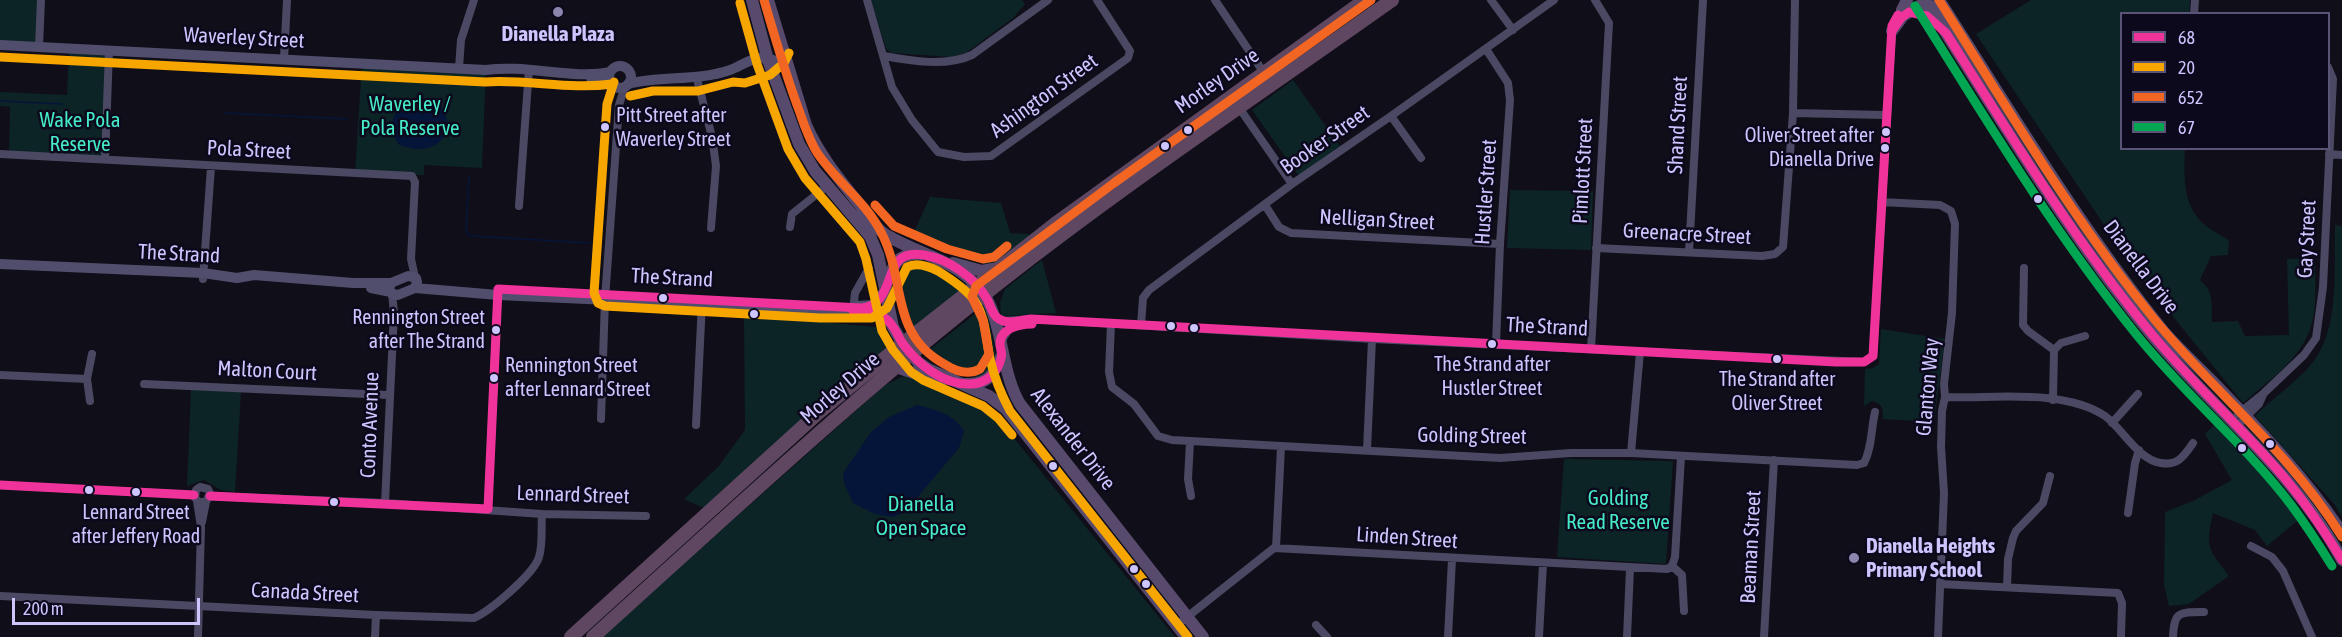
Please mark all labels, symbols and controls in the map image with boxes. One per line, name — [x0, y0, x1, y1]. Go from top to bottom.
marker: Dianella Plaza — [551, 5, 565, 19]
legend — [2120, 12, 2330, 150]
place label: Dianella Plaza — [502, 21, 614, 47]
street label: Waverley Street — [183, 22, 305, 54]
text: 68 — [2178, 27, 2195, 48]
street label: Morley Drive — [1170, 43, 1264, 119]
street label: Ashington Street — [985, 49, 1103, 143]
text: 20 — [2178, 57, 2195, 78]
street label: Shand Street — [1663, 75, 1693, 175]
text: 652 — [2178, 87, 2203, 108]
park label: Waverley / Pola Reserve — [360, 91, 460, 141]
street label: Booker Street — [1276, 100, 1374, 180]
place label: Pitt Street after Waverley Street — [616, 104, 731, 151]
park label: Wake Pola Reserve — [40, 107, 120, 157]
street label: Pimlott Street — [1568, 117, 1598, 225]
text: 67 — [2178, 117, 2195, 138]
marker: Pitt Street after Waverley Street — [599, 121, 611, 133]
unlabelled marker — [1182, 124, 1194, 136]
place label: Oliver Street after Dianella Drive — [1745, 124, 1874, 171]
unlabelled marker — [1880, 126, 1892, 138]
street label: Pola Street — [206, 135, 292, 165]
street label: Hustler Street — [1470, 138, 1502, 246]
unlabelled marker — [1159, 140, 1171, 152]
marker: Oliver Street after Dianella Drive — [1879, 142, 1891, 154]
unlabelled marker — [2032, 193, 2044, 205]
street label: Gay Street — [2292, 199, 2322, 279]
street label: Nelligan Street — [1319, 204, 1435, 236]
street label: Dianella Drive — [2098, 215, 2184, 319]
street label: Greenacre Street — [1622, 218, 1752, 250]
street label: The Strand — [137, 239, 221, 269]
street label: The Strand — [630, 263, 714, 293]
unlabelled marker — [657, 292, 669, 304]
place label: Rennington Street after The Strand — [352, 306, 485, 353]
unlabelled marker — [748, 308, 760, 320]
street label: The Strand — [1505, 312, 1589, 342]
unlabelled marker — [1165, 320, 1177, 332]
unlabelled marker — [1188, 322, 1200, 334]
marker: Rennington Street after The Strand — [490, 324, 502, 336]
street label: Glanton Way — [1911, 337, 1945, 437]
marker: The Strand after Hustler Street — [1486, 338, 1498, 350]
street label: Morley Drive — [795, 347, 885, 429]
place label: The Strand after Hustler Street — [1434, 353, 1550, 400]
marker: The Strand after Oliver Street — [1771, 353, 1783, 365]
place label: Rennington Street after Lennard Street — [505, 354, 651, 401]
street label: Malton Court — [217, 356, 317, 386]
place label: The Strand after Oliver Street — [1719, 368, 1835, 415]
street label: Conto Avenue — [356, 371, 384, 479]
marker: Rennington Street after Lennard Street — [488, 372, 500, 384]
street label: Alexander Drive — [1025, 383, 1121, 495]
street label: Golding Street — [1417, 422, 1527, 450]
unlabelled marker — [2264, 438, 2276, 450]
unlabelled marker — [2236, 442, 2248, 454]
unlabelled marker — [1047, 460, 1059, 472]
street label: Lennard Street — [516, 480, 630, 510]
unlabelled marker — [83, 484, 95, 496]
park label: Golding Read Reserve — [1566, 485, 1670, 535]
marker: Lennard Street after Jeffery Road — [130, 486, 142, 498]
street label: Beaman Street — [1735, 490, 1767, 604]
park label: Dianella Open Space — [876, 491, 966, 541]
unlabelled marker — [328, 496, 340, 508]
place label: Lennard Street after Jeffery Road — [72, 501, 200, 548]
street label: Linden Street — [1355, 522, 1459, 554]
place label: Dianella Heights Primary School — [1866, 533, 1995, 583]
marker: Dianella Heights Primary School — [1847, 551, 1861, 565]
unlabelled marker — [1128, 563, 1140, 575]
street label: Canada Street — [250, 578, 360, 608]
unlabelled marker — [1140, 578, 1152, 590]
scale bar — [15, 586, 202, 624]
text: 200 m — [23, 598, 64, 619]

